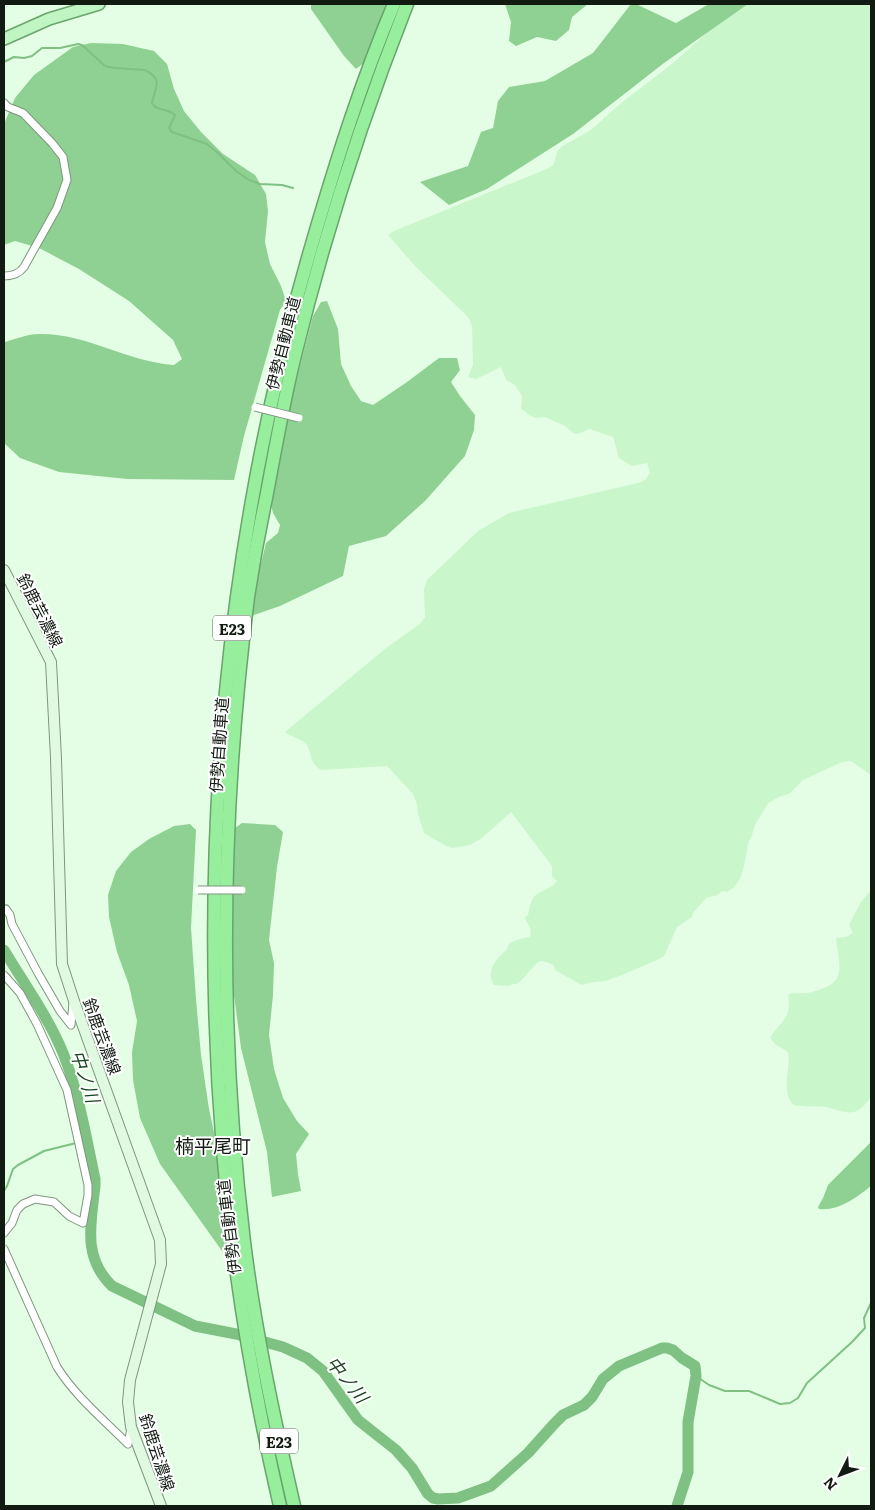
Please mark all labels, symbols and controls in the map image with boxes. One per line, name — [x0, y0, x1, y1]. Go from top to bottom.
street label: 伊勢自動車道 — [259, 294, 305, 392]
street label: 鈴鹿芸濃線 — [12, 569, 70, 651]
road number: E23 — [213, 616, 251, 640]
street label: 伊勢自動車道 — [203, 696, 233, 794]
street label: 鈴鹿芸濃線 — [78, 994, 128, 1078]
water label: 中ノ川 — [65, 1046, 108, 1108]
district label: 楠平尾町 — [175, 1131, 251, 1159]
street label: 伊勢自動車道 — [210, 1178, 246, 1276]
water label: 中ノ川 — [321, 1350, 377, 1410]
street label: 鈴鹿芸濃線 — [134, 1410, 182, 1494]
road number: E23 — [260, 1428, 298, 1454]
north arrow — [815, 1450, 865, 1500]
text: N — [818, 1473, 841, 1495]

